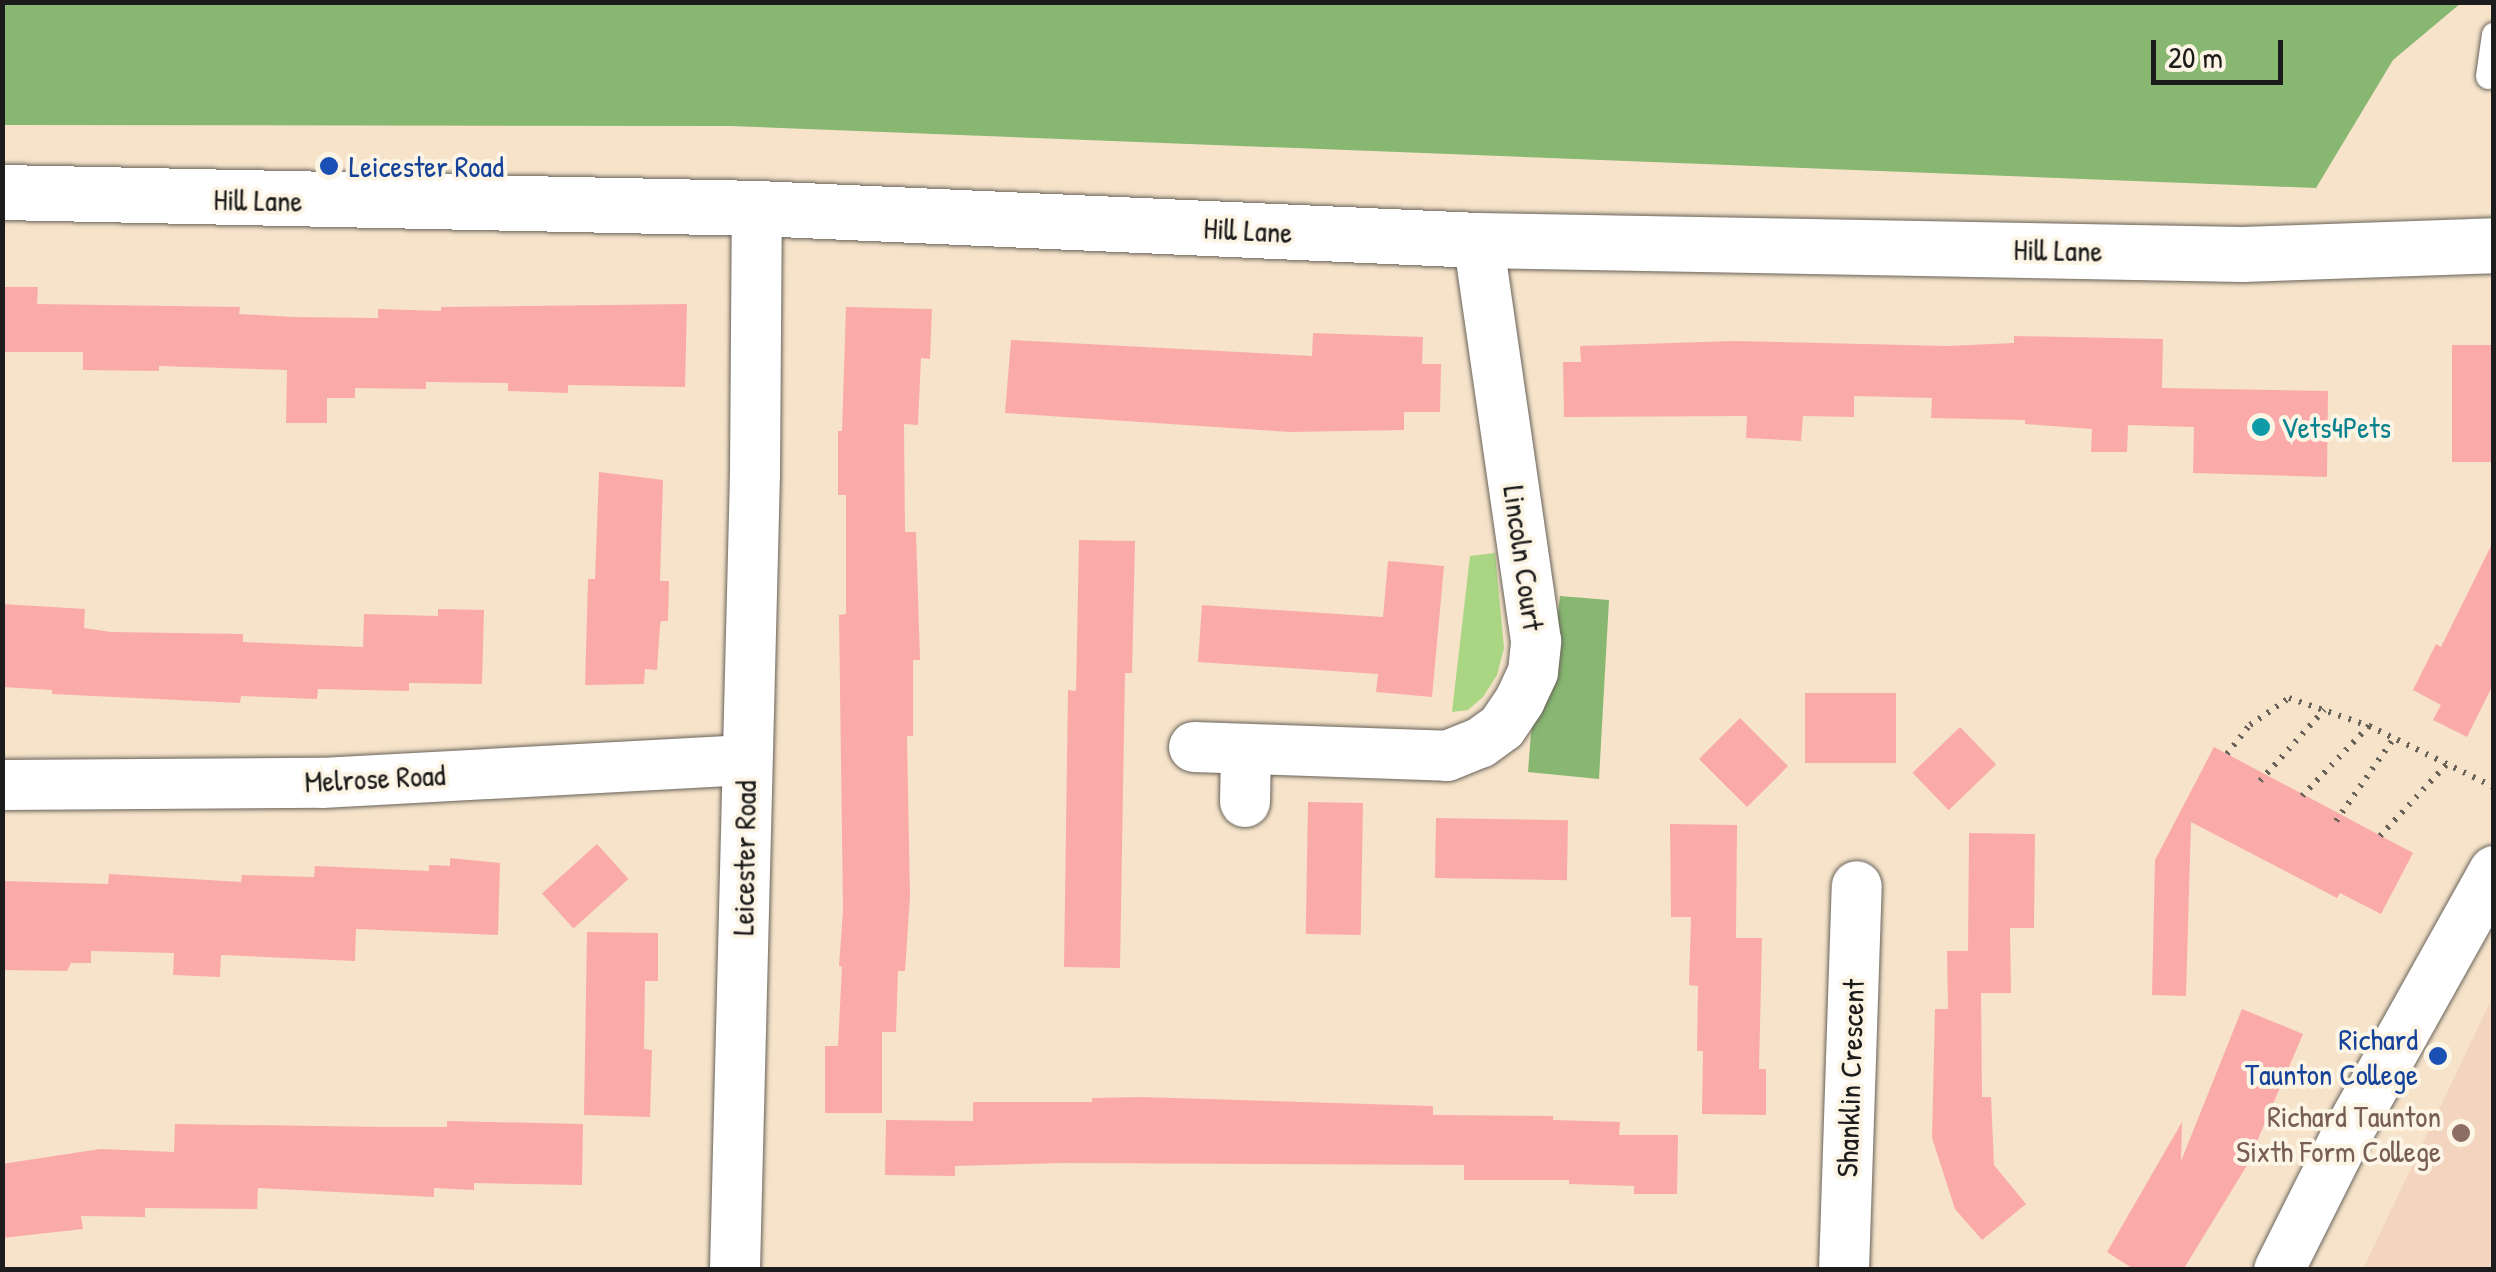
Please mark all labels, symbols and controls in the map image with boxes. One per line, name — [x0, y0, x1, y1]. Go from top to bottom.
scale bar — [2156, 20, 2288, 82]
text: 20 m — [2168, 37, 2223, 77]
place label: Leicester Road — [349, 148, 504, 184]
marker: Leicester Road — [318, 155, 340, 177]
street label: Hill Lane — [213, 181, 303, 219]
street label: Hill Lane — [1203, 210, 1293, 250]
street label: Hill Lane — [2013, 231, 2103, 269]
place label: Vets4Pets — [2281, 409, 2391, 445]
marker: Vets4Pets — [2250, 416, 2272, 438]
street label: Lincoln Court — [1496, 483, 1552, 633]
street label: Melrose Road — [304, 756, 446, 800]
street label: Leicester Road — [725, 780, 763, 936]
street label: Shanklin Crescent — [1829, 978, 1871, 1178]
place label: Richard Taunton College — [2245, 1021, 2418, 1092]
marker: Richard Taunton College — [2427, 1045, 2449, 1067]
place label: Richard Taunton Sixth Form College — [2236, 1098, 2441, 1168]
marker: Richard Taunton Sixth Form College — [2450, 1122, 2472, 1144]

